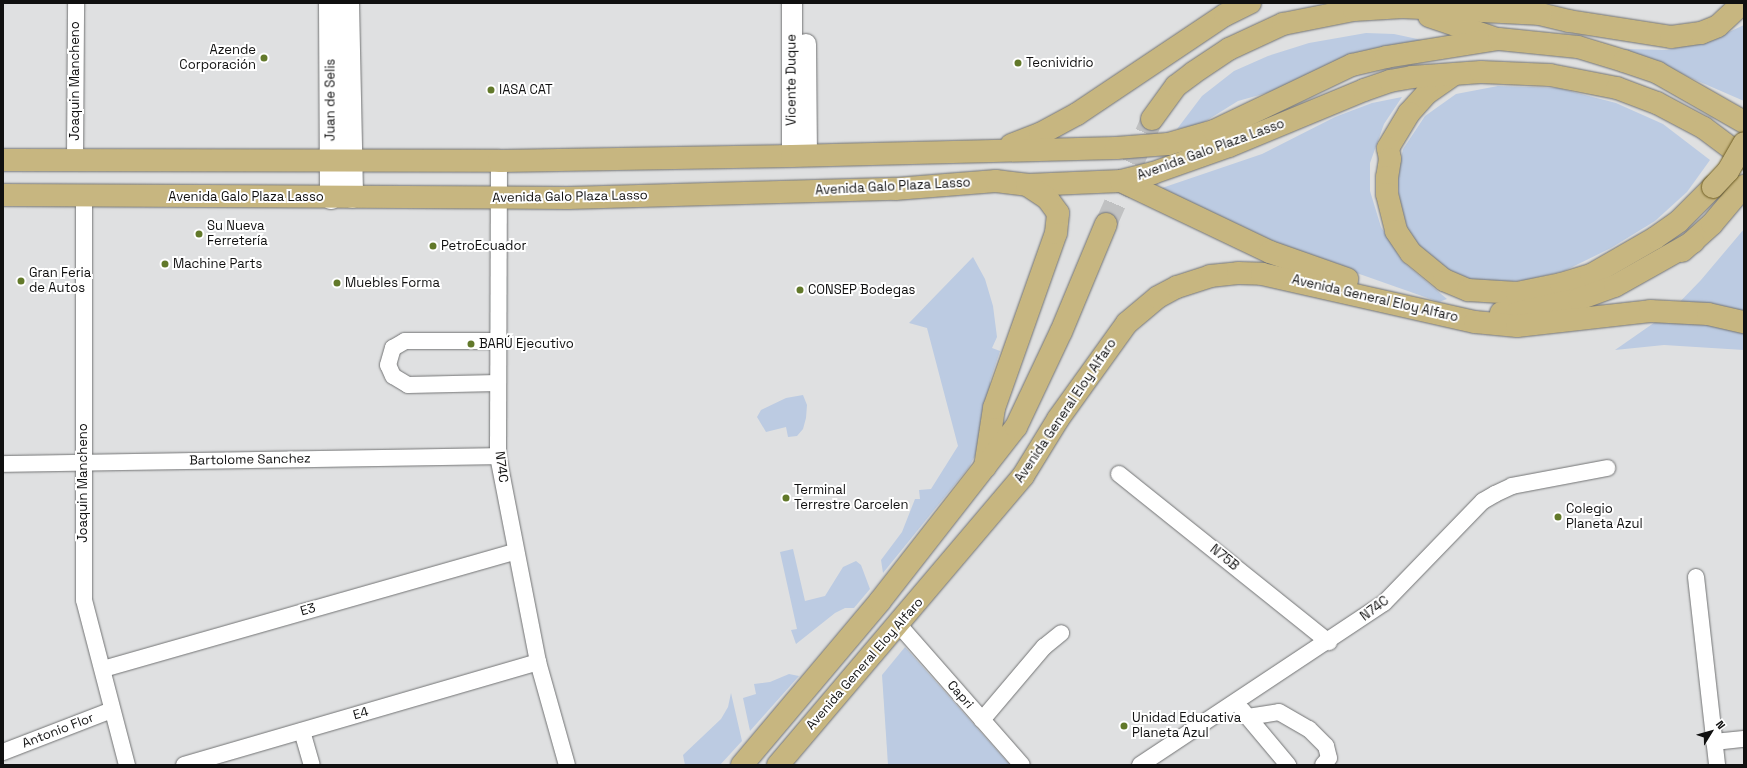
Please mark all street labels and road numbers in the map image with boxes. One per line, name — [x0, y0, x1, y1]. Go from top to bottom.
street label: Joaquin Mancheno — [67, 21, 83, 141]
street label: Vicente Duque — [784, 34, 800, 126]
street label: Juan de Selis — [323, 59, 339, 141]
street label: Avenida Galo Plaza Lasso — [1135, 116, 1287, 184]
street label: Avenida Galo Plaza Lasso — [815, 175, 971, 199]
street label: Avenida Galo Plaza Lasso — [492, 188, 648, 206]
street label: Avenida Galo Plaza Lasso — [168, 189, 324, 205]
street label: Avenida General Eloy Alfaro — [1290, 272, 1460, 326]
street label: Avenida General Eloy Alfaro — [1012, 336, 1120, 486]
street label: Joaquin Mancheno — [75, 423, 91, 543]
street label: N74C — [491, 450, 511, 484]
street label: Bartolome Sanchez — [189, 451, 311, 469]
street label: N75B — [1207, 542, 1241, 574]
street label: N74C — [1358, 593, 1392, 625]
street label: Avenida General Eloy Alfaro — [803, 595, 927, 733]
street label: E3 — [299, 600, 317, 620]
street label: Capri — [944, 678, 976, 712]
street label: E4 — [351, 704, 371, 724]
street label: Antonio Flor — [20, 710, 96, 752]

